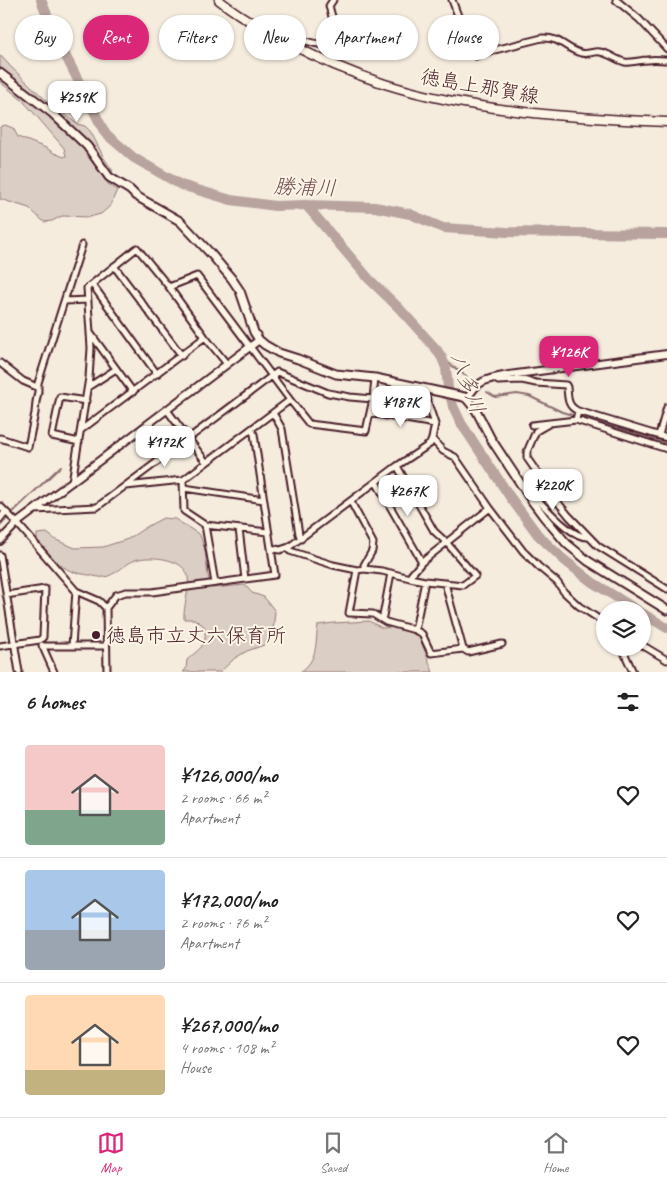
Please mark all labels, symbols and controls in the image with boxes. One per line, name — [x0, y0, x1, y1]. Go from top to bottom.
chip: Buy — [15, 15, 73, 60]
chip: Rent — [83, 15, 149, 60]
chip: Filters — [159, 15, 234, 60]
chip: New — [244, 15, 306, 60]
chip: Apartment — [316, 15, 418, 60]
chip: House — [428, 15, 499, 60]
street label: 徳島上那賀線 — [419, 64, 541, 109]
pin: ¥259K — [42, 80, 112, 123]
text: ¥259K — [59, 87, 95, 107]
water label: 勝浦川 — [273, 173, 337, 201]
pin: ¥126K — [534, 336, 604, 378]
text: ¥126K — [550, 342, 588, 362]
water label: 八多川 — [445, 349, 491, 417]
pin: ¥187K — [366, 386, 436, 428]
text: ¥187K — [383, 392, 419, 412]
pin: ¥172K — [130, 426, 200, 468]
text: ¥172K — [147, 432, 183, 452]
pin: ¥220K — [518, 468, 588, 511]
pin: ¥267K — [373, 474, 443, 517]
text: ¥220K — [535, 475, 571, 495]
text: ¥267K — [389, 481, 427, 501]
map controls — [596, 601, 651, 656]
button: layers — [596, 601, 651, 656]
place label: 徳島市立丈六保育所 — [106, 623, 286, 648]
marker: 徳島市立丈六保育所 — [90, 629, 102, 641]
icon: filters — [614, 688, 642, 716]
text: 6 homes — [25, 689, 85, 715]
text: ¥126,000/mo — [180, 762, 278, 788]
icon: home — [65, 765, 125, 825]
icon: heart — [614, 781, 642, 809]
text: 2 rooms · 66 m² — [180, 788, 266, 808]
text: Apartment — [180, 808, 239, 828]
text: ¥172,000/mo — [180, 887, 277, 913]
icon: home — [65, 890, 125, 950]
icon: heart — [614, 906, 642, 934]
text: 2 rooms · 76 m² — [180, 913, 266, 933]
text: Apartment — [180, 933, 239, 953]
text: ¥267,000/mo — [180, 1012, 278, 1038]
icon: home — [65, 1015, 125, 1075]
icon: heart — [614, 1031, 642, 1059]
text: 4 rooms · 108 m² — [180, 1038, 274, 1058]
text: House — [180, 1058, 211, 1078]
tab: Map — [97, 1129, 125, 1176]
tab: Saved — [319, 1129, 347, 1176]
tab: Home — [542, 1129, 570, 1176]

